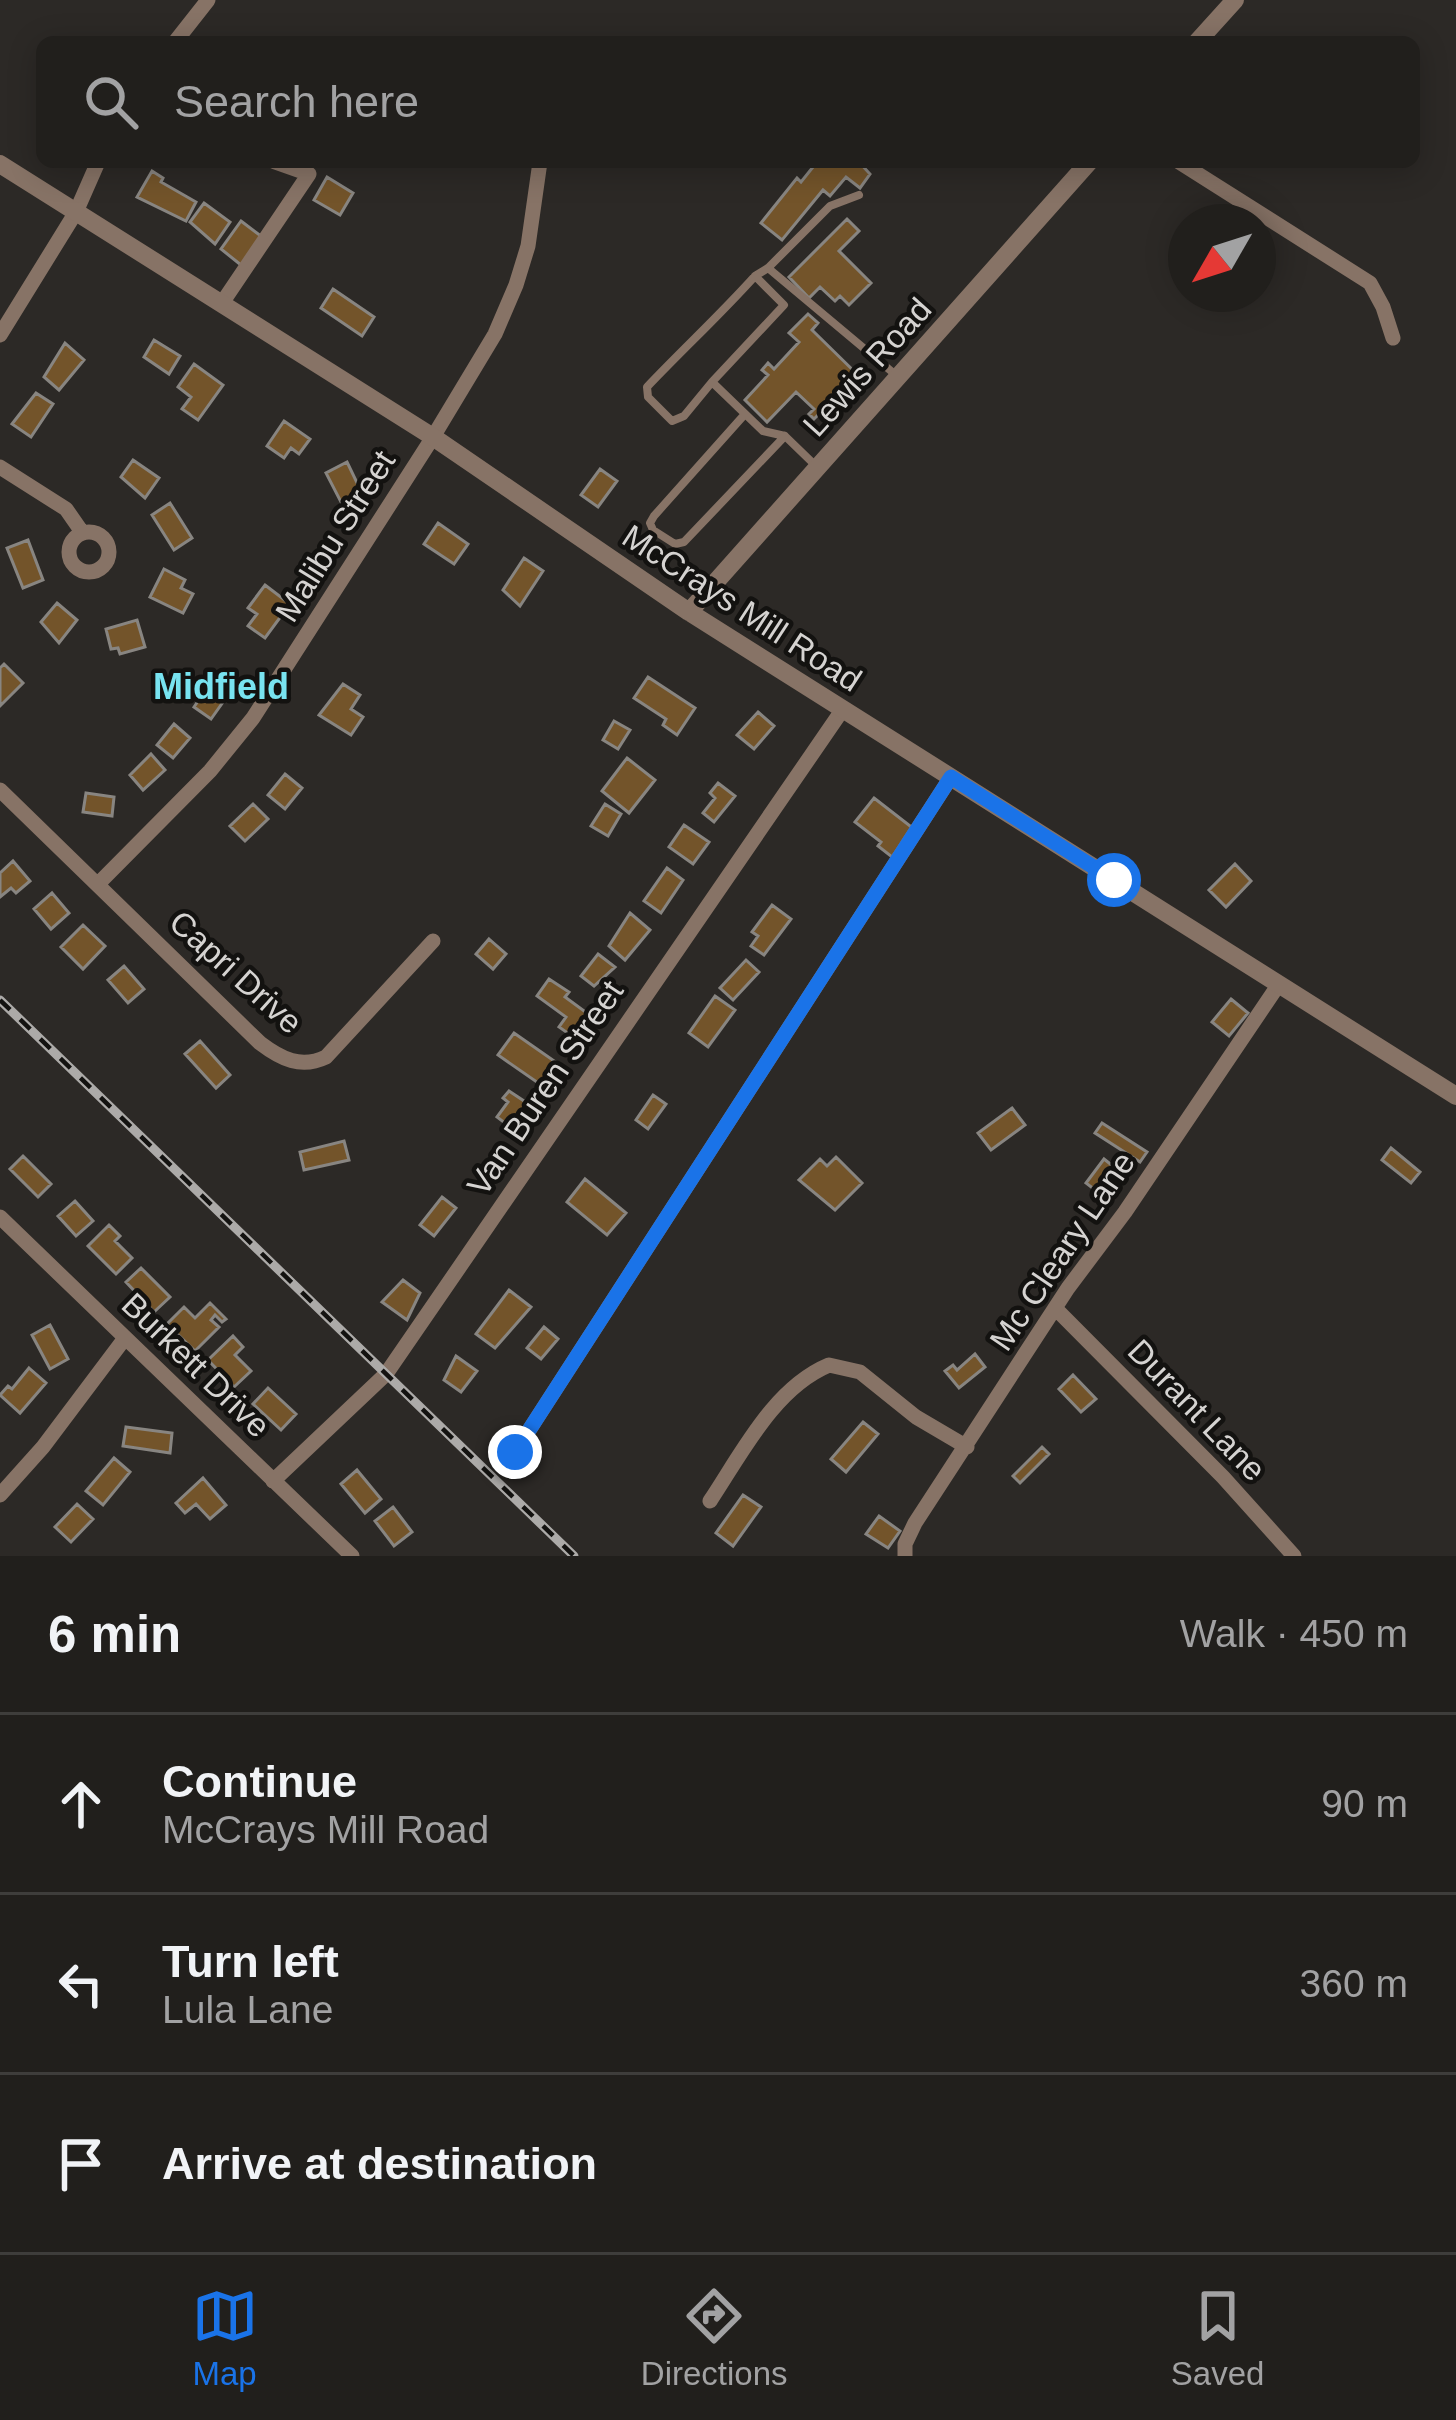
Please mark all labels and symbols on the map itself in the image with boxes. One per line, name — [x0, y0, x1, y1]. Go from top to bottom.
north arrow — [1168, 204, 1276, 312]
street label: Lewis Road — [796, 291, 938, 443]
street label: Malibu Street — [268, 444, 402, 628]
street label: McCrays Mill Road — [616, 517, 868, 699]
district label: Midfield — [153, 666, 289, 707]
route start — [1087, 853, 1141, 907]
street label: Capri Drive — [162, 903, 310, 1041]
street label: Van Buren Street — [460, 974, 630, 1202]
street label: Mc Cleary Lane — [982, 1145, 1142, 1357]
street label: Burkett Drive — [115, 1285, 277, 1445]
street label: Durant Lane — [1121, 1332, 1273, 1488]
route end — [488, 1425, 542, 1479]

